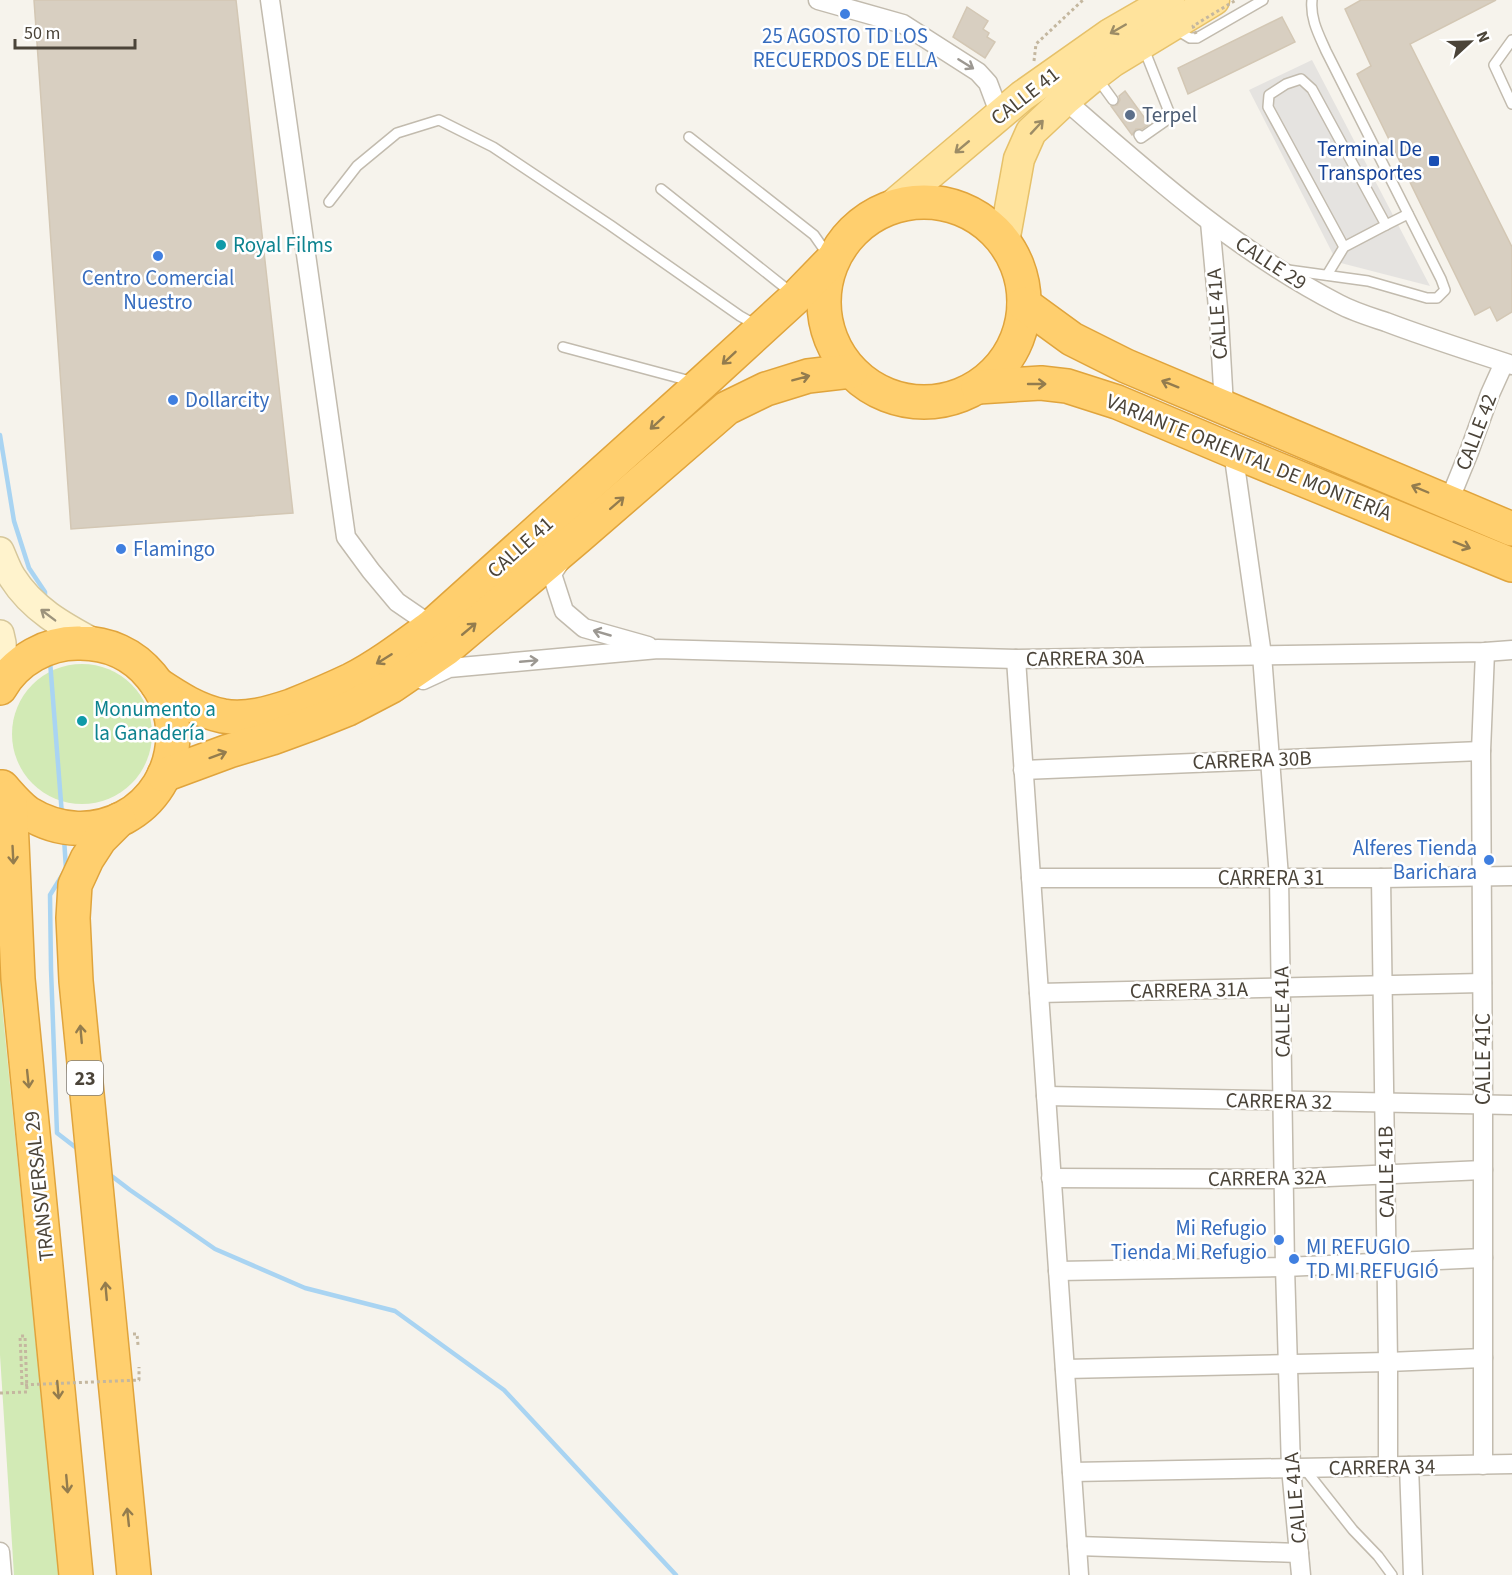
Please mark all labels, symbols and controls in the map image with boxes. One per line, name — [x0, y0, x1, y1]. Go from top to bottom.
marker: 25 AGOSTO TD LOS RECUERDOS DE ELLA — [838, 7, 852, 21]
scale bar — [15, 12, 135, 50]
north arrow — [1440, 12, 1500, 72]
text: 50 m — [24, 21, 60, 46]
place label: 25 AGOSTO TD LOS RECUERDOS DE ELLA — [753, 21, 938, 75]
one-way arrow — [1110, 24, 1127, 36]
text: N — [1471, 28, 1495, 46]
one-way arrow — [957, 58, 974, 70]
street label: CALLE 41 — [984, 60, 1066, 132]
place label: Terpel — [1142, 100, 1197, 130]
marker: Terpel — [1123, 108, 1137, 122]
one-way arrow — [1030, 120, 1044, 135]
place label: Terminal De Transportes — [1317, 134, 1422, 188]
one-way arrow — [955, 140, 970, 154]
marker: Terminal De Transportes — [1427, 154, 1441, 168]
street label: CALLE 29 — [1229, 229, 1313, 297]
place label: Royal Films — [233, 230, 333, 260]
marker: Royal Films — [214, 238, 228, 252]
marker: Centro Comercial Nuestro — [151, 249, 165, 263]
place label: Centro Comercial Nuestro — [82, 263, 234, 317]
street label: CALLE 41A — [1199, 267, 1235, 361]
one-way arrow — [722, 351, 737, 365]
one-way arrow — [791, 372, 810, 384]
one-way arrow — [1026, 378, 1046, 390]
one-way arrow — [1161, 378, 1179, 389]
place label: Dollarcity — [185, 385, 270, 415]
street label: VARIANTE ORIENTAL DE MONTERÍA — [1102, 386, 1397, 528]
street label: CALLE 42 — [1448, 389, 1504, 475]
marker: Dollarcity — [166, 393, 180, 407]
one-way arrow — [650, 416, 665, 430]
one-way arrow — [1411, 483, 1429, 494]
one-way arrow — [609, 496, 624, 510]
street label: CALLE 41 — [480, 509, 560, 585]
place label: Flamingo — [133, 534, 215, 564]
one-way arrow — [1452, 540, 1471, 551]
marker: Flamingo — [114, 542, 128, 556]
one-way arrow — [40, 609, 56, 622]
one-way arrow — [461, 623, 477, 636]
one-way arrow — [593, 627, 612, 638]
street label: CARRERA 30A — [1026, 642, 1145, 674]
one-way arrow — [376, 654, 393, 666]
one-way arrow — [518, 655, 538, 666]
place label: Monumento a la Ganadería — [94, 694, 216, 748]
marker: Monumento a la Ganadería — [75, 714, 89, 728]
street label: CARRERA 30B — [1192, 743, 1312, 777]
one-way arrow — [208, 748, 226, 759]
place label: Alferes Tienda Barichara — [1353, 833, 1477, 887]
one-way arrow — [7, 845, 18, 865]
marker: Alferes Tienda Barichara — [1482, 853, 1496, 867]
street label: CARRERA 31 — [1218, 863, 1324, 893]
street label: CALLE 41A — [1266, 965, 1298, 1058]
street label: CARRERA 31A — [1130, 974, 1249, 1006]
street label: CALLE 41C — [1468, 1013, 1498, 1105]
one-way arrow — [75, 1025, 86, 1045]
road number: 23 — [67, 1061, 103, 1095]
one-way arrow — [23, 1068, 34, 1088]
street label: CARRERA 32 — [1225, 1085, 1333, 1117]
street label: TRANSVERSAL 29 — [16, 1109, 62, 1263]
street label: CALLE 41B — [1370, 1126, 1402, 1218]
street label: CARRERA 32A — [1208, 1162, 1327, 1194]
place label: Mi Refugio Tienda Mi Refugio — [1111, 1213, 1267, 1267]
place label: MI REFUGIO TD MI REFUGIÓ — [1306, 1232, 1439, 1286]
marker: Mi Refugio Tienda Mi Refugio — [1272, 1233, 1286, 1247]
marker: MI REFUGIO TD MI REFUGIÓ — [1287, 1252, 1301, 1266]
one-way arrow — [100, 1282, 111, 1302]
one-way arrow — [53, 1380, 64, 1399]
street label: CALLE 41A — [1276, 1451, 1314, 1545]
street label: CARRERA 34 — [1328, 1451, 1436, 1483]
one-way arrow — [62, 1473, 73, 1493]
one-way arrow — [122, 1507, 133, 1527]

